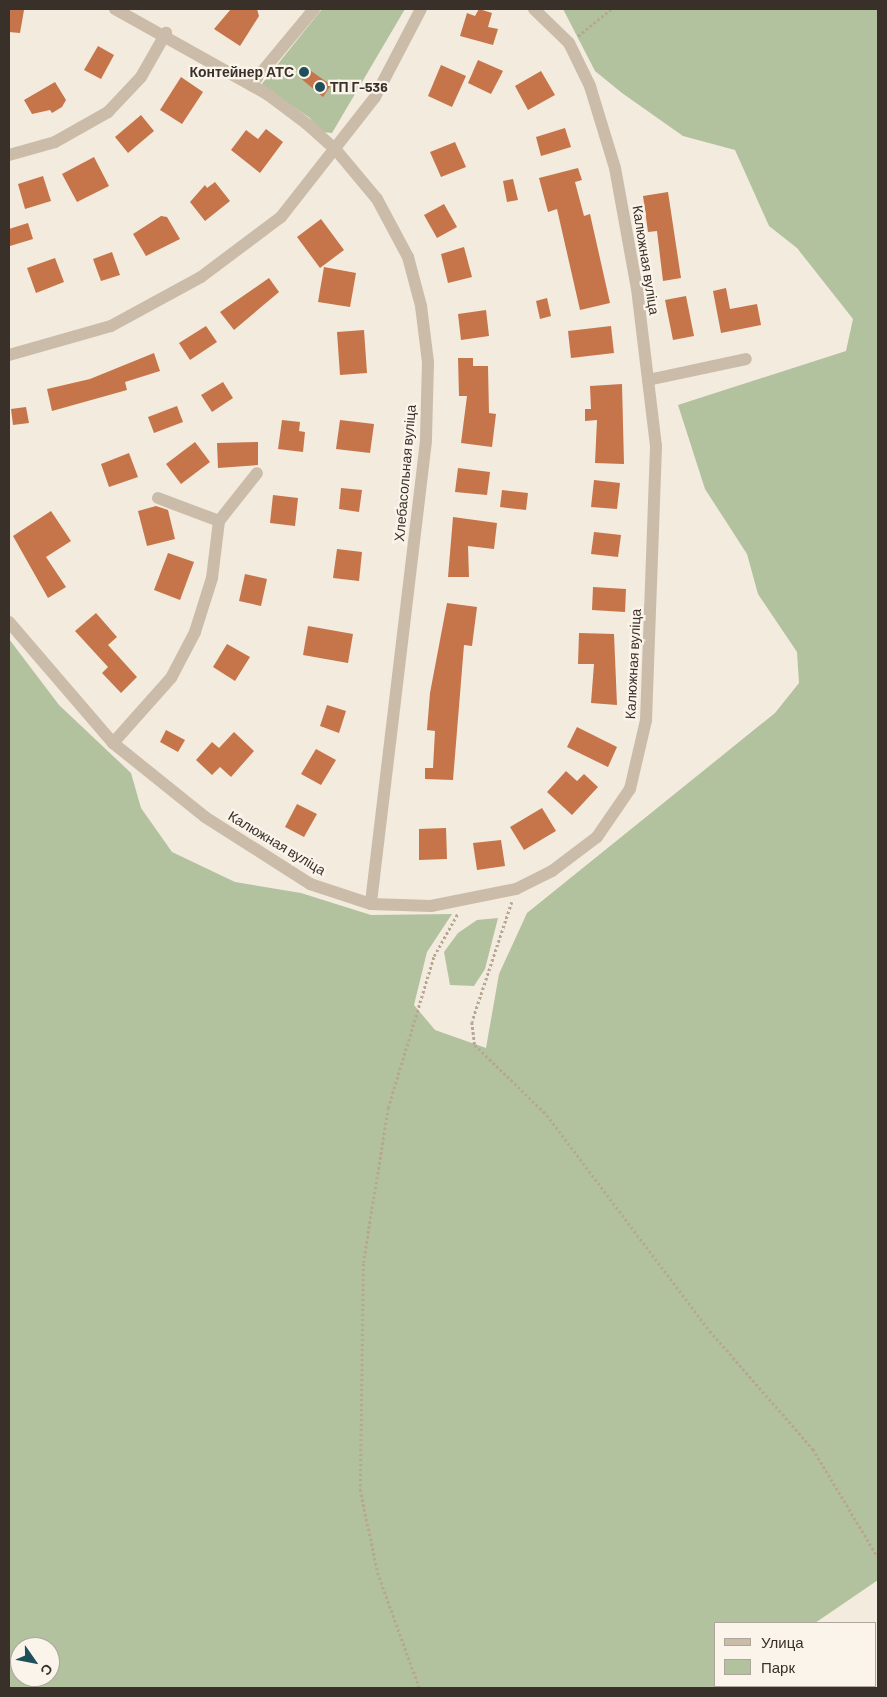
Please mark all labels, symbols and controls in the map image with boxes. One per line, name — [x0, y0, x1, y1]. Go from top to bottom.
place label: Контейнер АТС — [190, 64, 294, 80]
marker: Контейнер АТС — [298, 66, 310, 78]
place label: ТП Г-536 — [330, 79, 388, 95]
marker: ТП Г-536 — [314, 81, 326, 93]
street label: Калюжная вуліца — [629, 204, 663, 316]
street label: Хлебасольная вуліца — [391, 404, 419, 542]
street label: Калюжная вуліца — [622, 608, 644, 720]
street label: Калюжная вуліца — [225, 807, 329, 879]
legend — [714, 1622, 877, 1687]
text: Улица — [761, 1633, 804, 1651]
north arrow — [10, 1637, 60, 1687]
text: Парк — [761, 1658, 795, 1676]
text: С — [37, 1661, 57, 1679]

